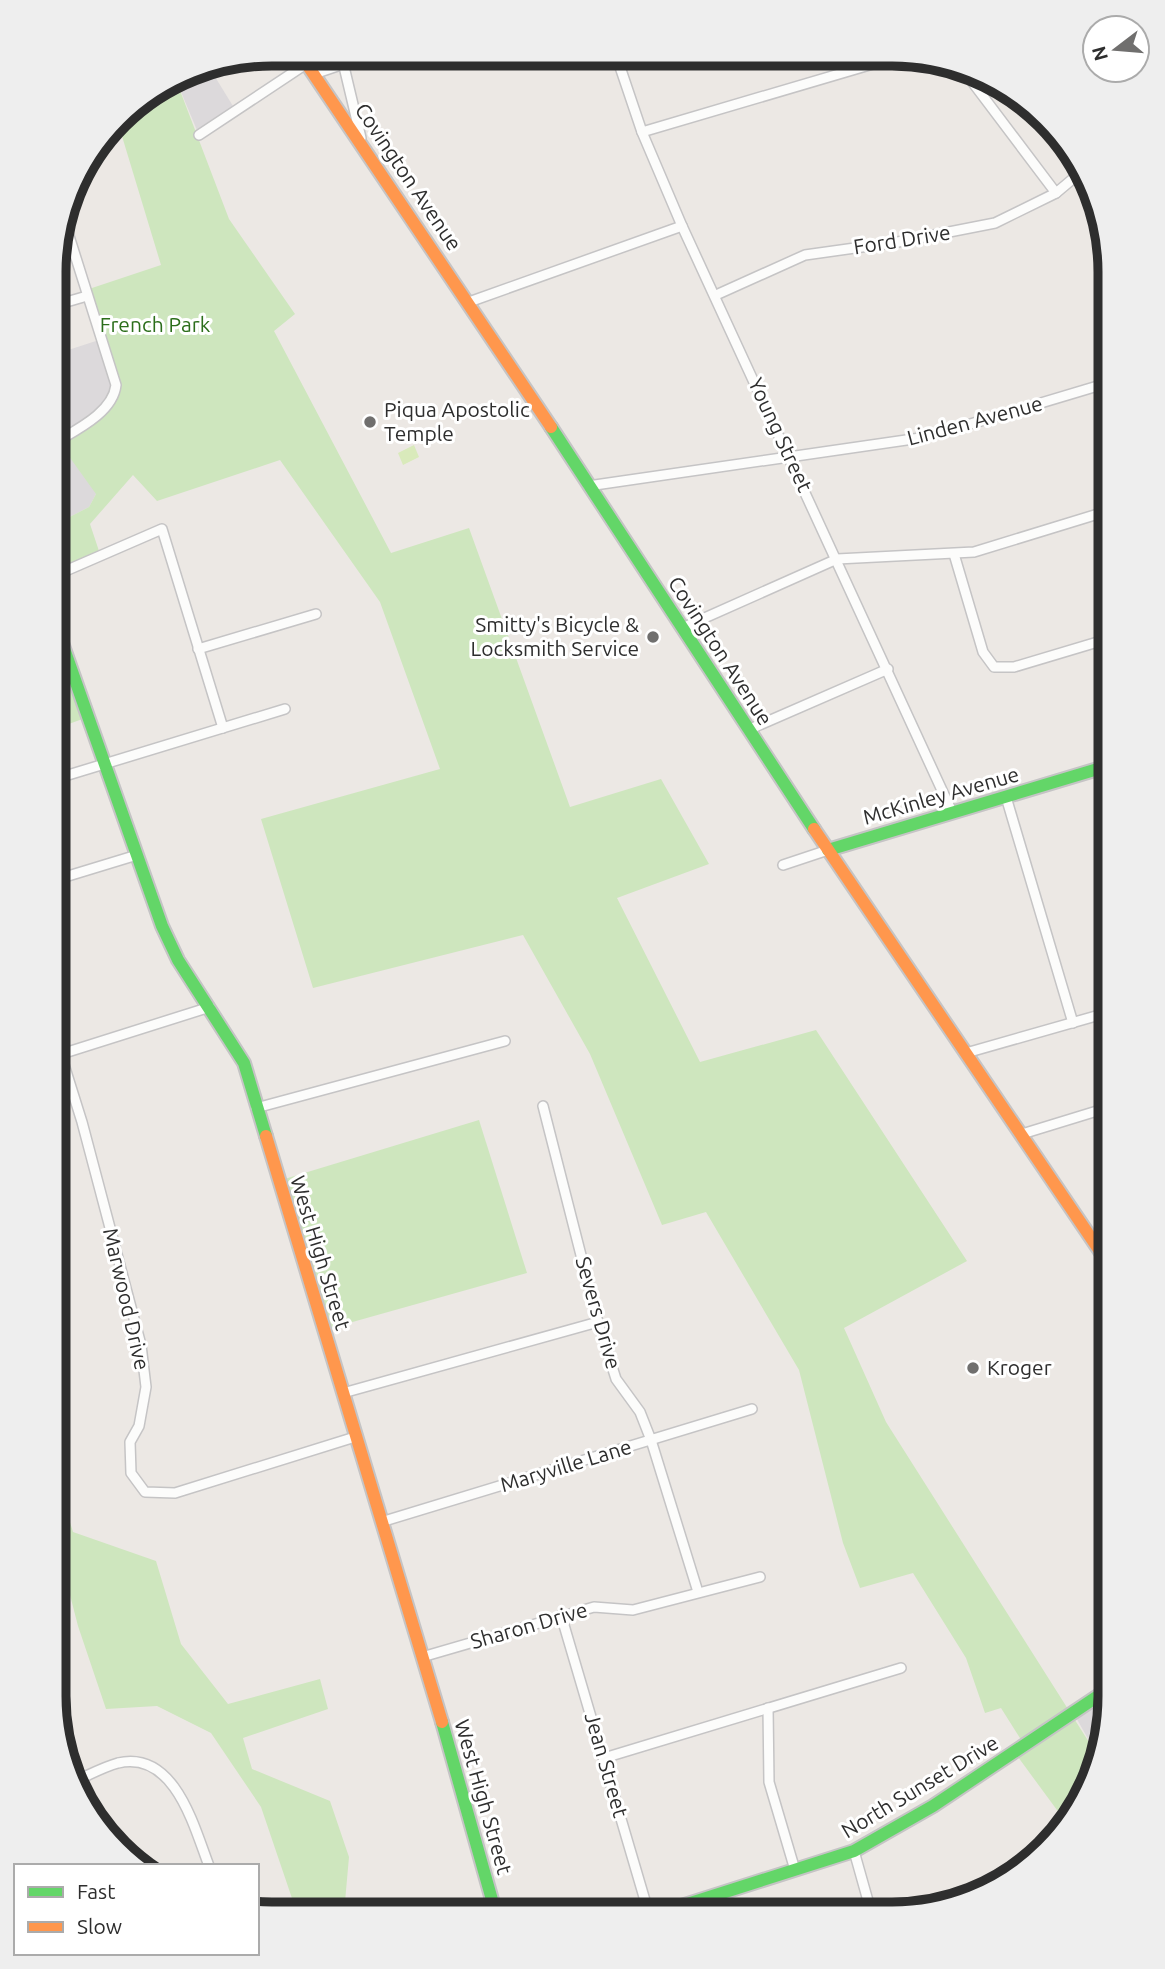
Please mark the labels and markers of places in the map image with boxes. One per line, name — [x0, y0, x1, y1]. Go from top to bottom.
place label: Piqua Apostolic Temple — [384, 397, 530, 445]
marker: Piqua Apostolic Temple — [362, 414, 378, 430]
place label: Smitty's Bicycle & Locksmith Service — [471, 612, 639, 660]
marker: Smitty's Bicycle & Locksmith Service — [645, 629, 661, 645]
place label: Kroger — [987, 1355, 1052, 1379]
marker: Kroger — [965, 1360, 981, 1376]

